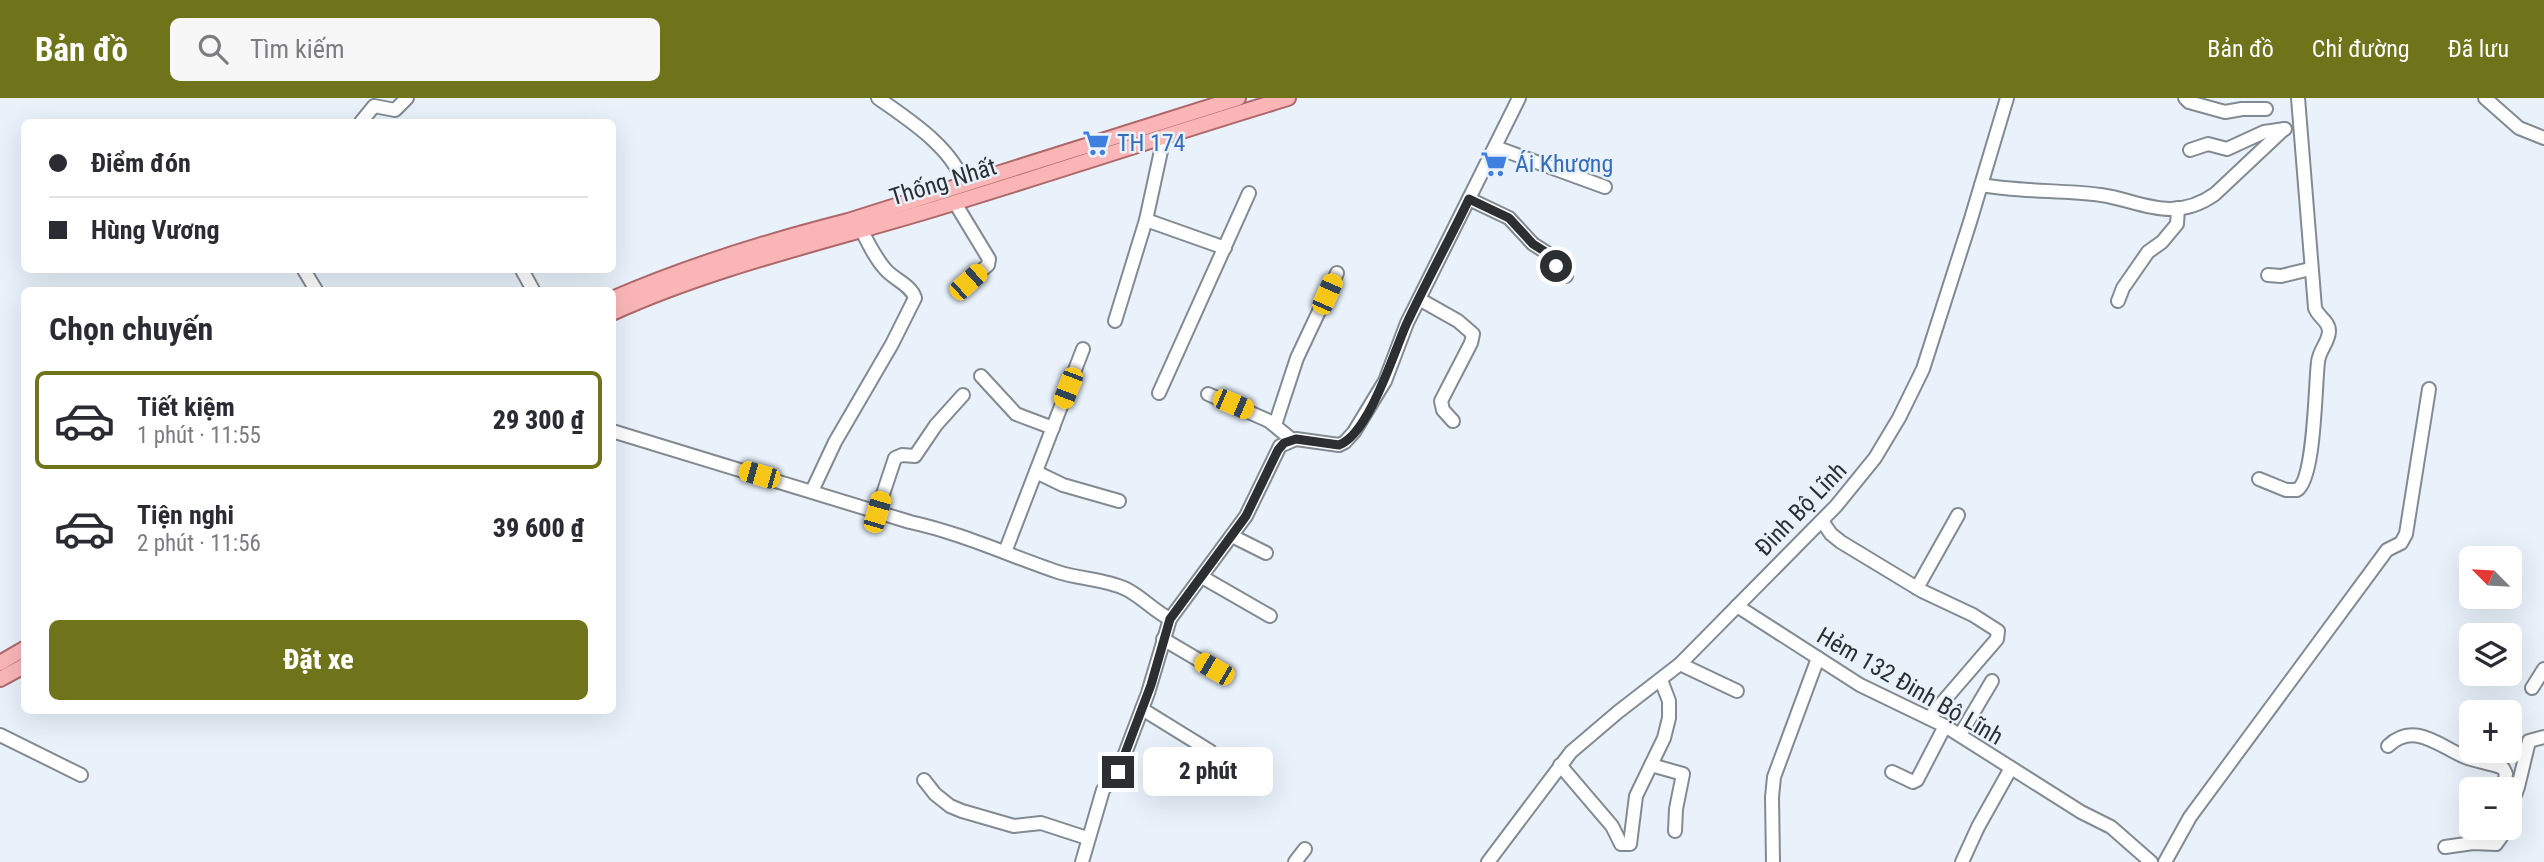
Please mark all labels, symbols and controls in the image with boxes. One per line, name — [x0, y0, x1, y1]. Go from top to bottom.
search box — [170, 18, 660, 81]
text: Bản đồ — [35, 30, 128, 69]
icon: search — [194, 30, 232, 68]
text: Tìm kiếm — [250, 34, 345, 64]
text: Bản đồ — [2207, 35, 2274, 63]
text: Chỉ đường — [2312, 35, 2410, 63]
text: Đã lưu — [2448, 35, 2509, 63]
supermarket icon: TH 174 — [1081, 128, 1111, 158]
place label: TH 174 — [1117, 129, 1186, 157]
text: Điểm đón — [91, 148, 191, 178]
supermarket icon: Ái Khương — [1479, 149, 1509, 179]
place label: Ái Khương — [1515, 150, 1613, 178]
street label: Thống Nhất — [886, 153, 1000, 211]
text: Hùng Vương — [91, 215, 220, 245]
route start — [1540, 250, 1572, 282]
car — [946, 260, 991, 304]
car — [1309, 271, 1346, 317]
text: Chọn chuyến — [49, 310, 213, 348]
car — [1051, 365, 1086, 411]
car — [1210, 386, 1257, 422]
icon: car — [53, 389, 116, 452]
text: Tiết kiệm — [137, 392, 235, 422]
text: 29 300 ₫ — [493, 405, 584, 435]
text: 1 phút · 11:55 — [137, 422, 261, 449]
street label: Đinh Bộ Lĩnh — [1750, 456, 1852, 562]
car — [736, 459, 783, 491]
car — [862, 489, 893, 535]
icon: car — [53, 497, 116, 560]
text: Tiện nghi — [137, 500, 234, 530]
text: 39 600 ₫ — [493, 513, 584, 543]
text: 2 phút · 11:56 — [137, 530, 261, 557]
north arrow — [2459, 546, 2522, 609]
map controls — [2459, 546, 2522, 840]
button: Đặt xe — [49, 620, 588, 700]
street label: Hẻm 132 Đinh Bộ Lĩnh — [1812, 621, 2008, 751]
button: layers — [2459, 623, 2522, 686]
car — [1191, 649, 1238, 689]
button: + — [2459, 700, 2522, 763]
callout: 2 phút — [1142, 748, 1272, 796]
route end — [1102, 756, 1134, 788]
text: 2 phút — [1179, 758, 1237, 785]
button: − — [2459, 777, 2522, 840]

